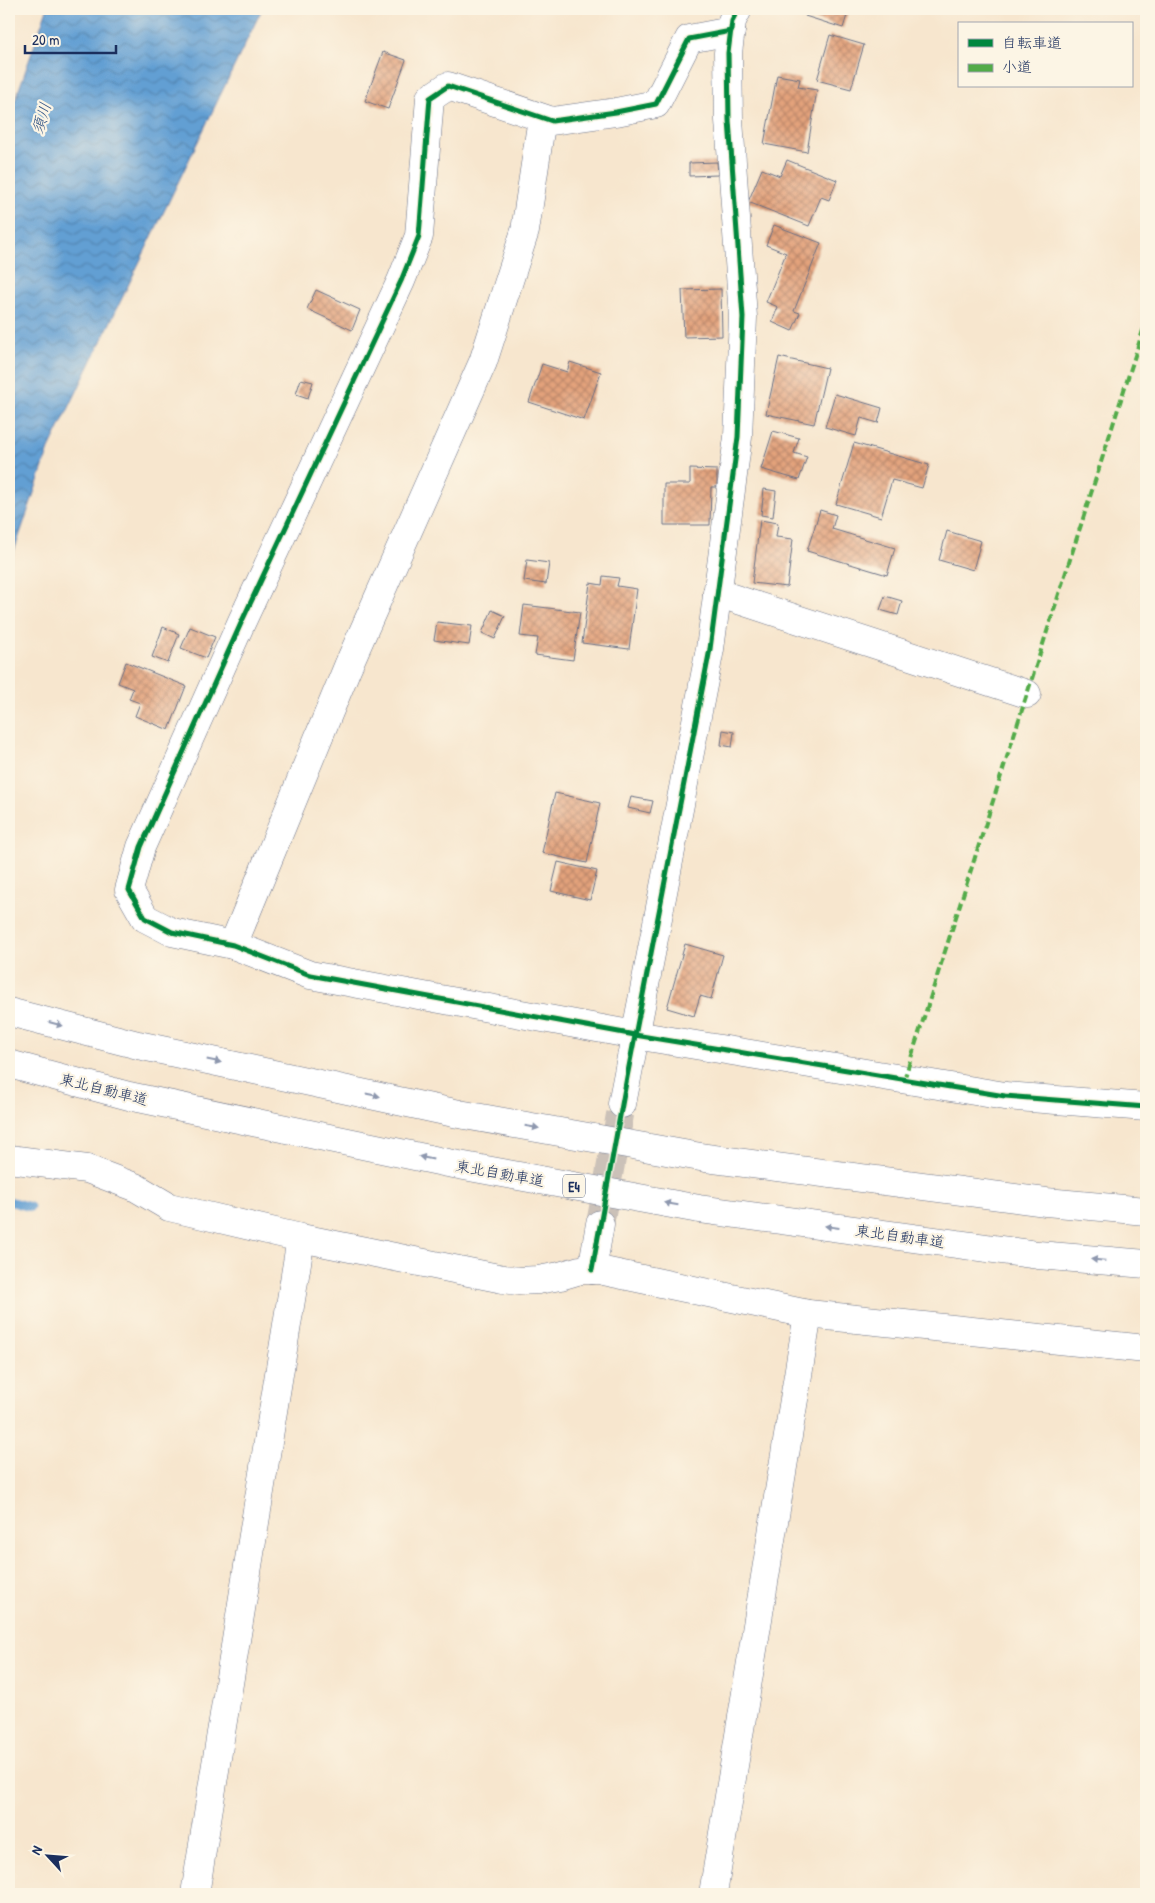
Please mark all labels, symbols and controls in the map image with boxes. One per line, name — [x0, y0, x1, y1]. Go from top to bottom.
scale bar — [25, 22, 116, 54]
legend — [958, 22, 1132, 88]
text: 20 m — [32, 29, 59, 50]
text: 自転車道 — [1002, 32, 1062, 53]
text: 小道 — [1002, 56, 1032, 77]
water label: 須川 — [26, 100, 56, 136]
one-way arrow — [48, 1020, 63, 1028]
one-way arrow — [206, 1058, 222, 1066]
street label: 東北自動車道 — [58, 1068, 150, 1110]
one-way arrow — [365, 1092, 381, 1100]
one-way arrow — [525, 1123, 540, 1131]
one-way arrow — [417, 1154, 433, 1162]
street label: 東北自動車道 — [454, 1155, 546, 1191]
road number: E4 — [563, 1174, 585, 1198]
one-way arrow — [663, 1199, 679, 1207]
street label: 東北自動車道 — [854, 1219, 946, 1253]
one-way arrow — [824, 1223, 840, 1231]
one-way arrow — [1089, 1256, 1105, 1264]
north arrow — [22, 1830, 72, 1880]
text: N — [26, 1842, 46, 1858]

